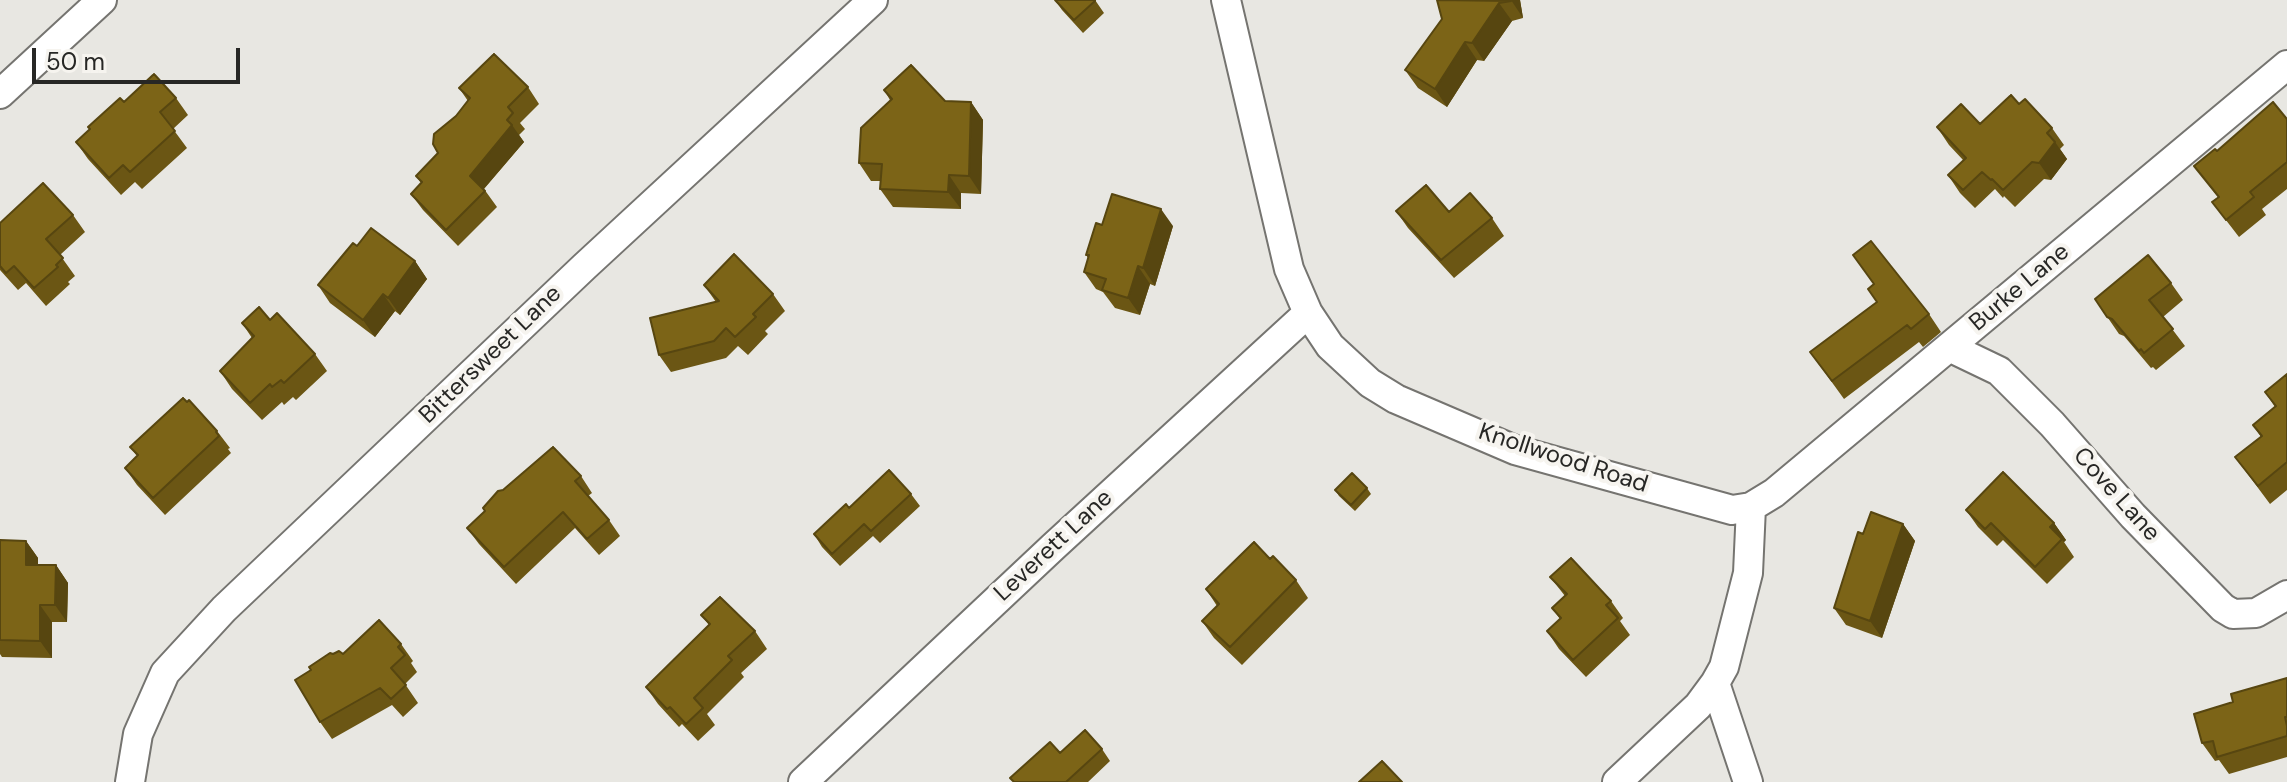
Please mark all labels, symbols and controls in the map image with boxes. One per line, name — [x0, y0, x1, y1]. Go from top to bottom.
scale bar — [36, 32, 244, 82]
text: 50 m — [46, 46, 105, 77]
street label: Burke Lane — [1964, 238, 2076, 338]
street label: Bittersweet Lane — [414, 280, 568, 430]
street label: Knollwood Road — [1475, 418, 1651, 500]
street label: Cove Lane — [2066, 442, 2166, 548]
street label: Leverett Lane — [989, 484, 1119, 608]

